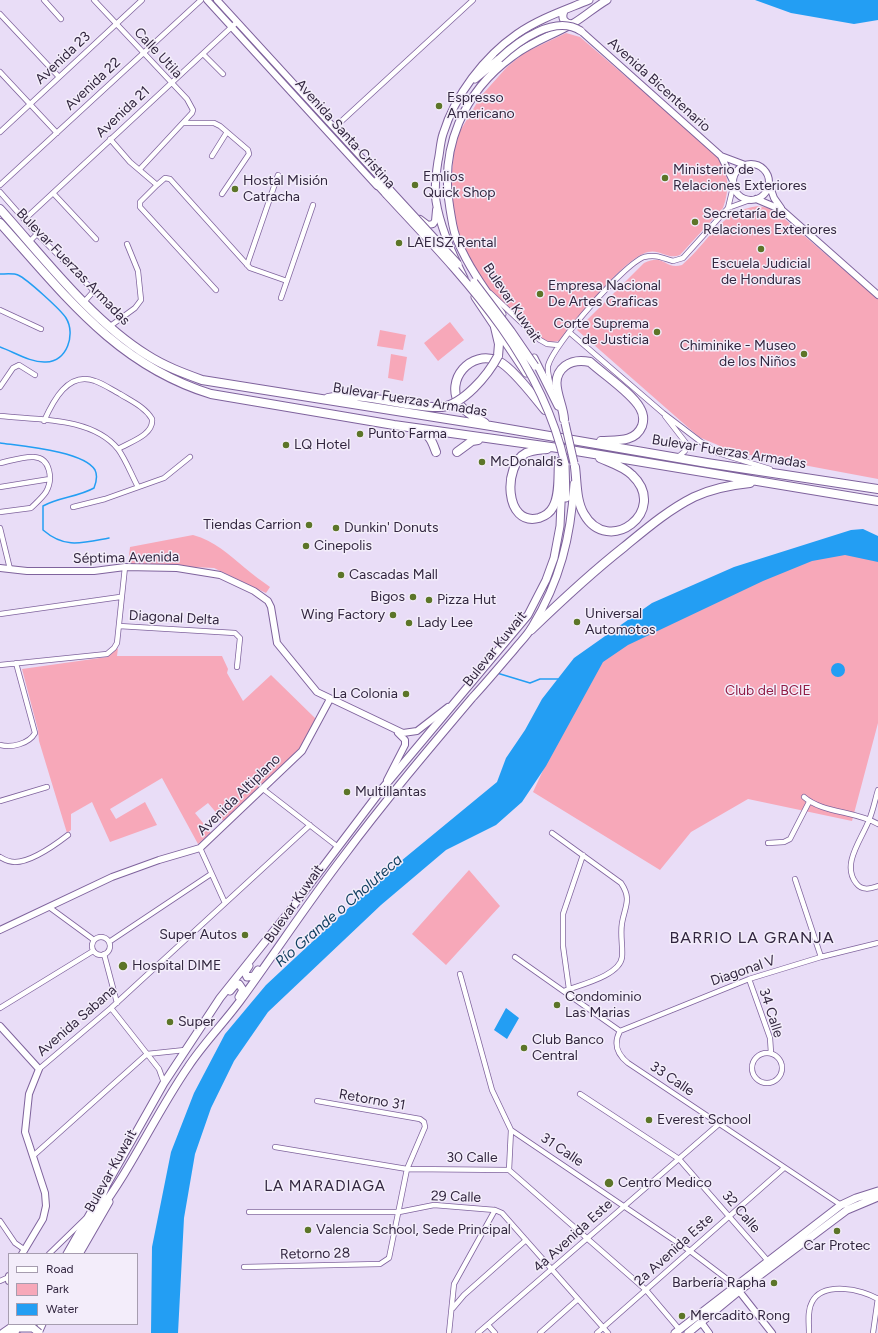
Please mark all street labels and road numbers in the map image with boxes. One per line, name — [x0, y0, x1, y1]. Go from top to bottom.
street label: Calle Utila — [130, 24, 186, 82]
street label: Avenida 23 — [32, 28, 94, 88]
street label: Avenida Bicentenario — [604, 34, 714, 136]
street label: Avenida 22 — [62, 54, 124, 114]
street label: Avenida Santa Cristina — [291, 76, 399, 192]
street label: Avenida 21 — [93, 83, 153, 141]
street label: Bulevar Fuerzas Armadas — [13, 205, 133, 329]
street label: Bulevar Kuwait — [479, 260, 545, 346]
street label: Bulevar Fuerzas Armadas — [332, 379, 488, 421]
street label: Bulevar Fuerzas Armadas — [651, 431, 807, 473]
street label: Séptima Avenida — [73, 549, 179, 567]
street label: Diagonal Delta — [128, 607, 220, 629]
street label: Bulevar Kuwait — [459, 608, 531, 690]
street label: Avenida Altiplano — [194, 751, 284, 839]
street label: Bulevar Kuwait — [261, 861, 327, 947]
street label: Diagonal V — [708, 952, 778, 990]
street label: Avenida Sabana — [34, 982, 120, 1060]
street label: 34 Calle — [755, 986, 787, 1040]
street label: 33 Calle — [647, 1058, 697, 1100]
street label: Retorno 31 — [337, 1086, 407, 1114]
street label: Bulevar Kuwait — [81, 1127, 141, 1215]
street label: 31 Calle — [537, 1130, 587, 1170]
street label: 30 Calle — [446, 1150, 498, 1166]
street label: 29 Calle — [431, 1188, 481, 1206]
street label: 32 Calle — [718, 1188, 764, 1236]
street label: 4a Avenida Este — [530, 1196, 616, 1276]
street label: 2a Avenida Este — [631, 1210, 717, 1290]
street label: Retorno 28 — [280, 1245, 350, 1263]

